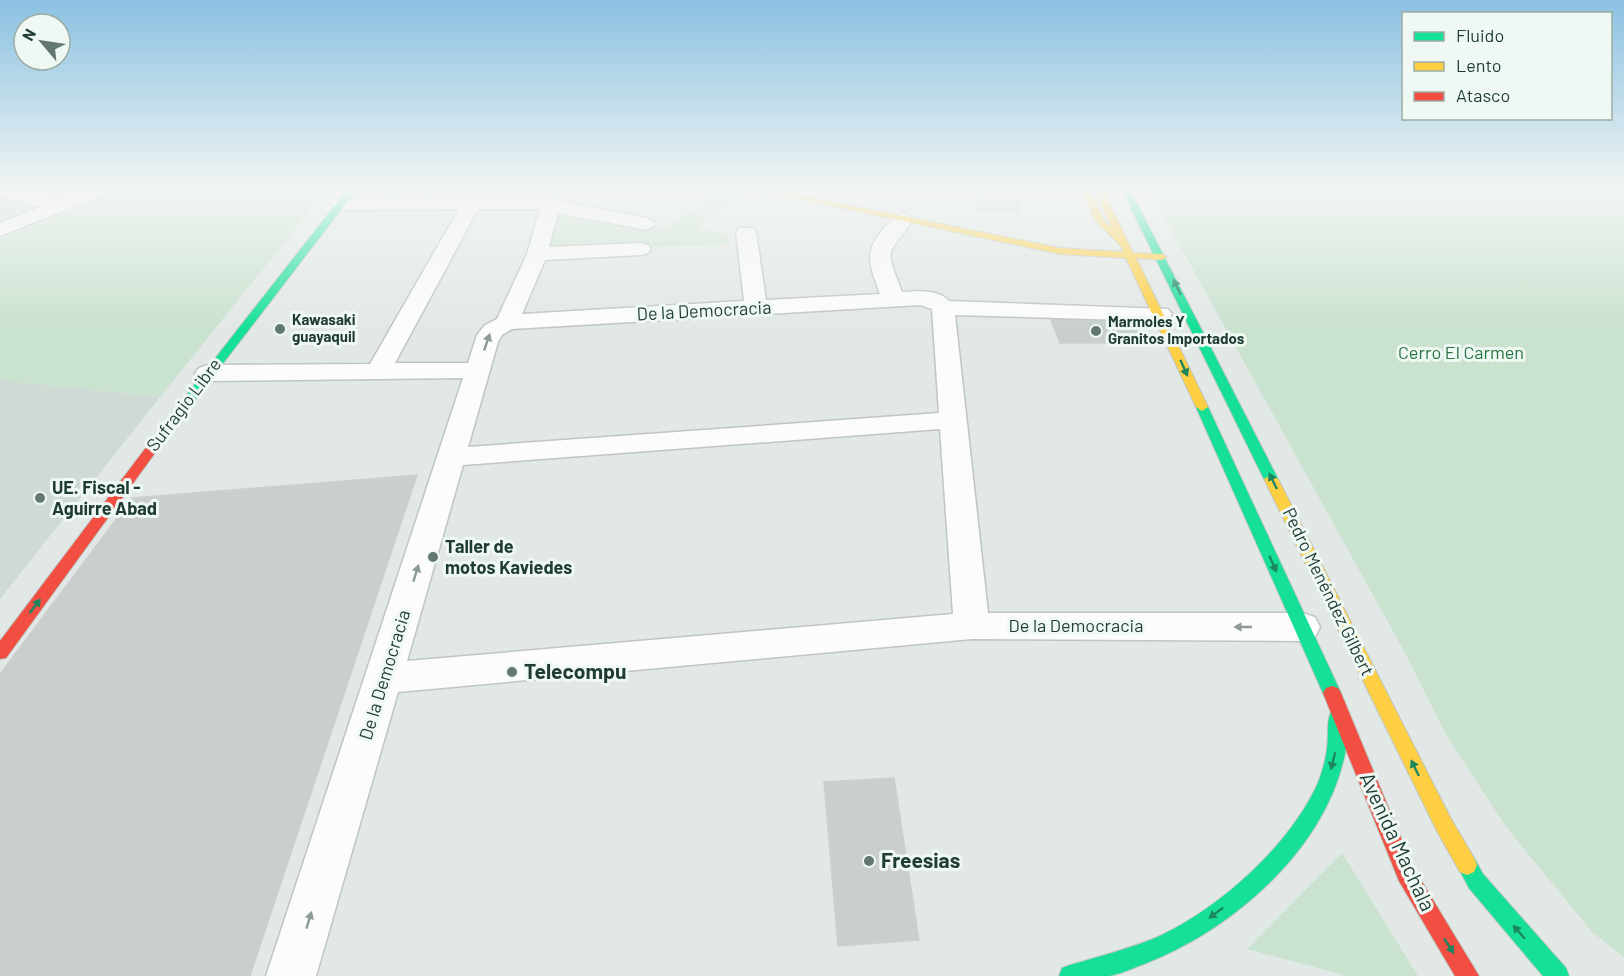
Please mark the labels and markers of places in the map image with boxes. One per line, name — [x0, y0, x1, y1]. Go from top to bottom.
place label: Kawasaki guayaquil — [292, 310, 356, 345]
place label: Marmoles Y Granitos Importados — [1108, 312, 1245, 347]
marker: Kawasaki guayaquil — [273, 322, 287, 336]
marker: Marmoles Y Granitos Importados — [1089, 324, 1103, 338]
place label: UE. Fiscal - Aguirre Abad — [52, 476, 157, 519]
marker: UE. Fiscal - Aguirre Abad — [33, 491, 47, 505]
place label: Taller de motos Kaviedes — [445, 535, 572, 578]
marker: Taller de motos Kaviedes — [426, 550, 440, 564]
place label: Telecompu — [524, 658, 626, 683]
marker: Telecompu — [505, 665, 519, 679]
place label: Freesias — [881, 847, 960, 872]
marker: Freesias — [862, 854, 876, 868]

